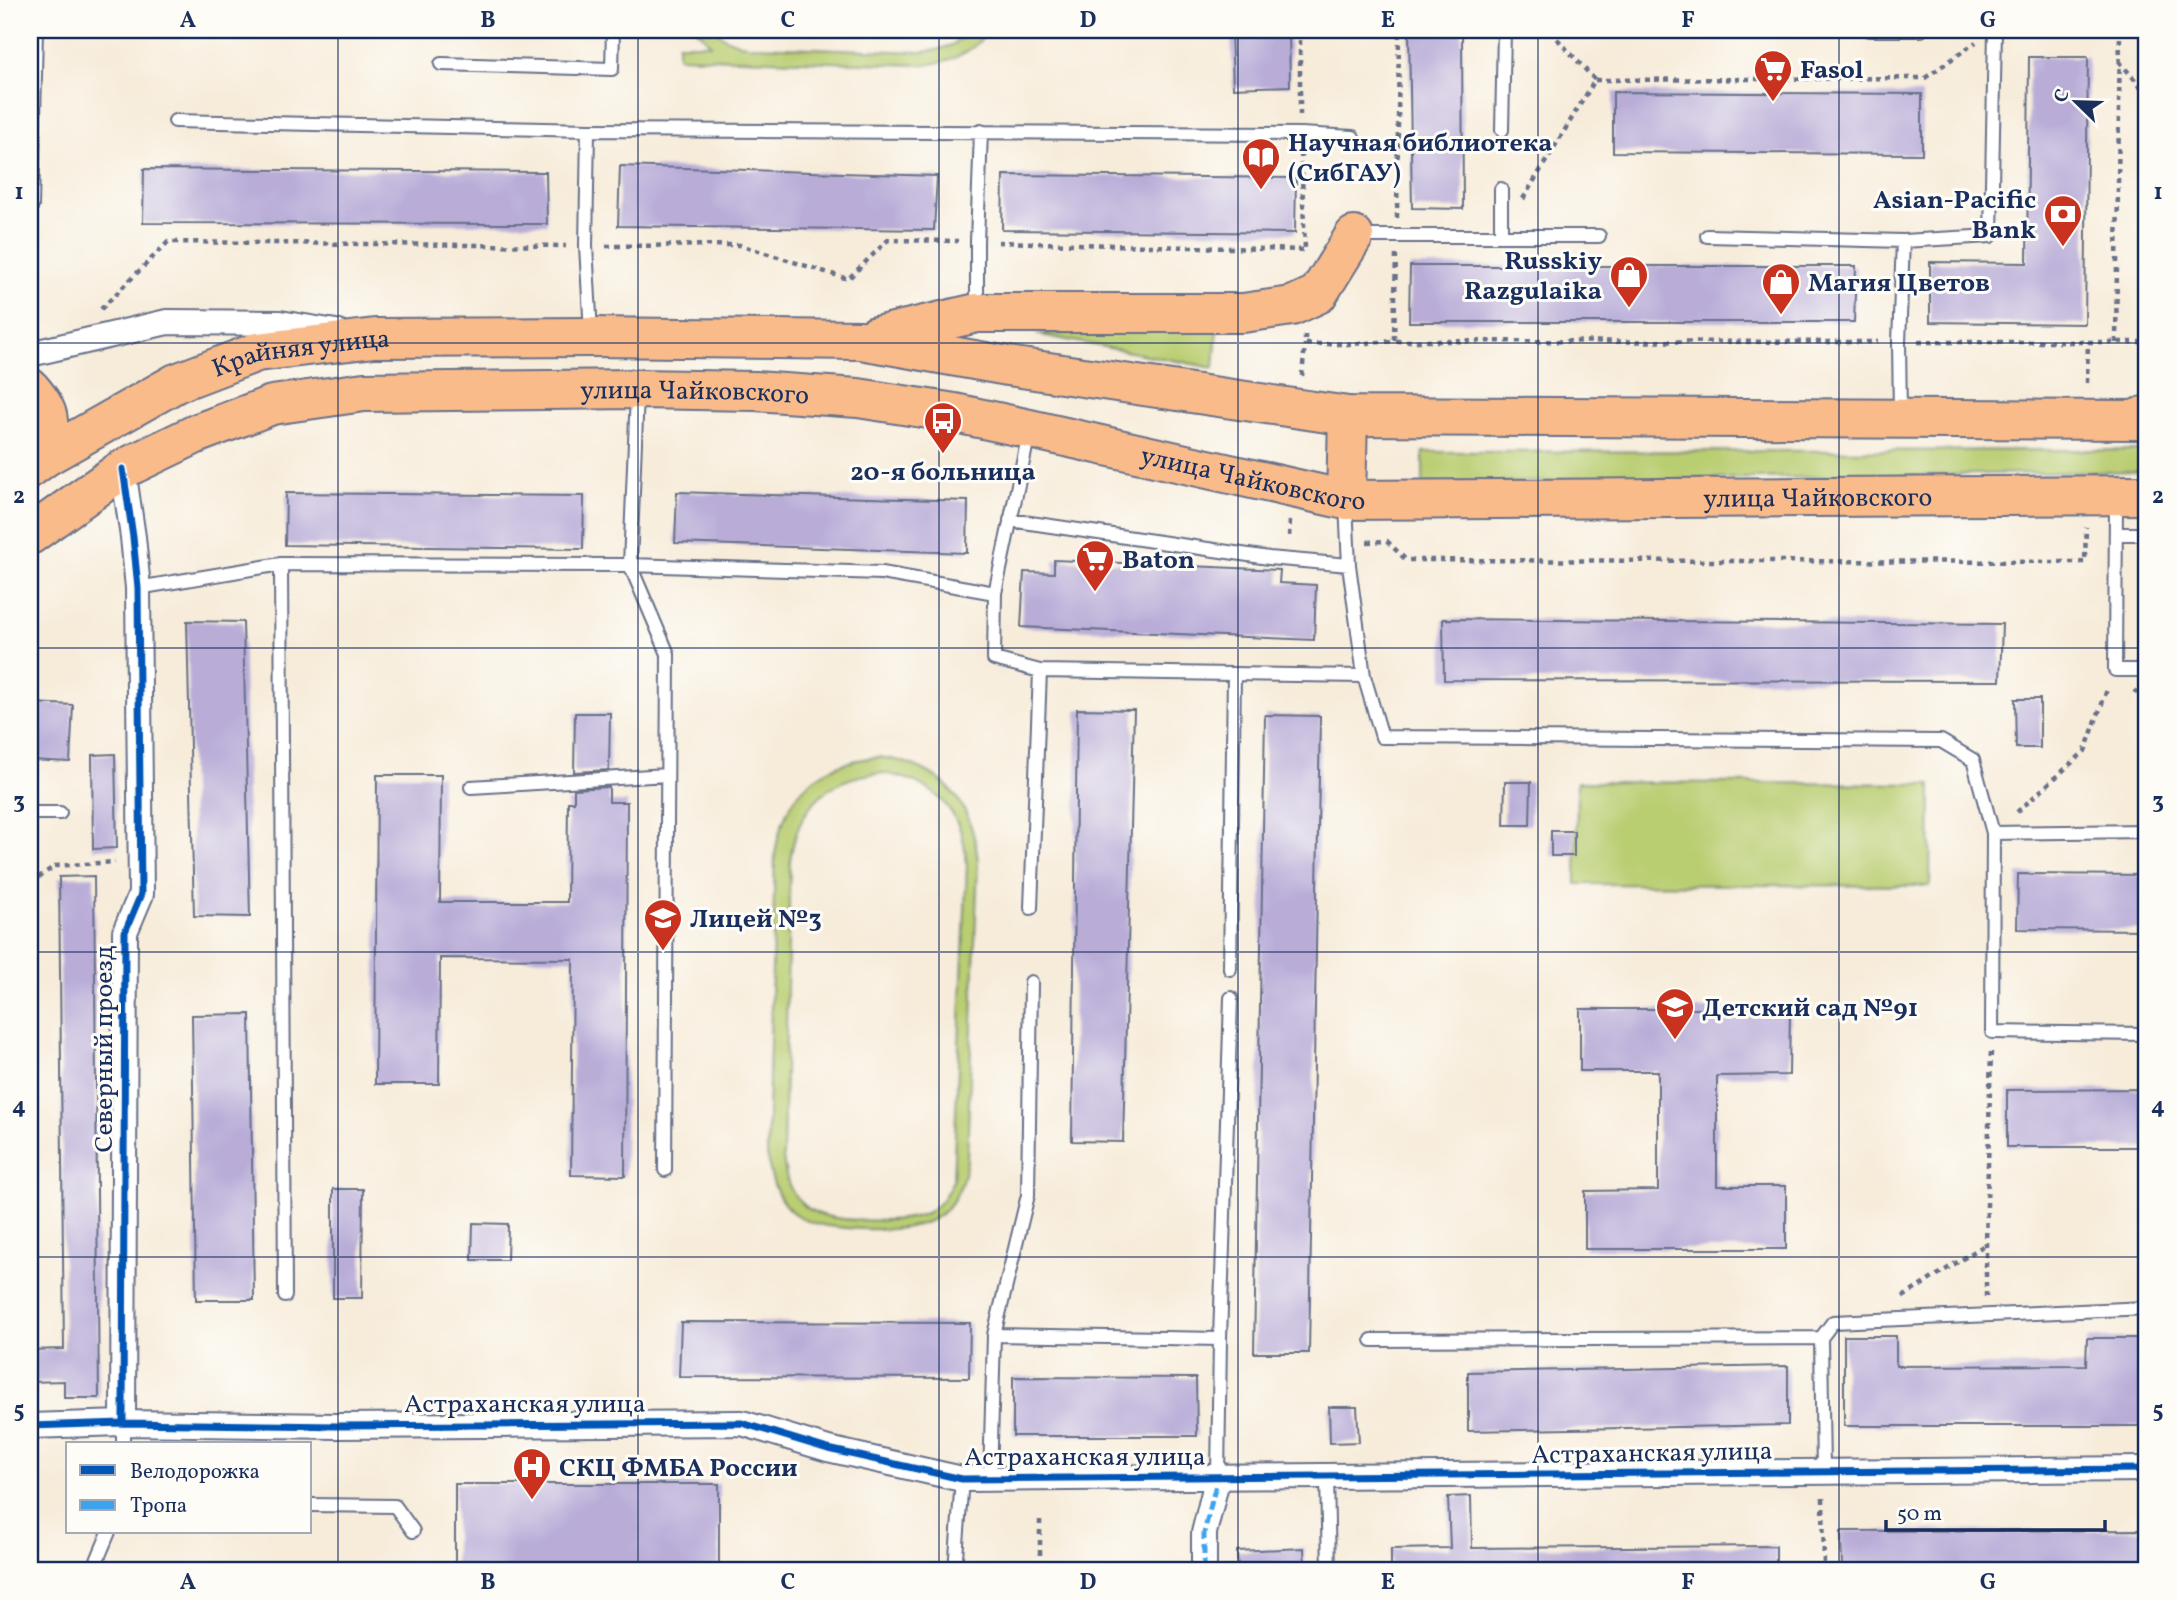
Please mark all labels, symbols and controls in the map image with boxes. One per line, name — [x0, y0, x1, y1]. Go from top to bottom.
text: A — [180, 5, 196, 37]
text: B — [480, 5, 496, 37]
text: C — [781, 5, 795, 37]
text: D — [1080, 5, 1097, 37]
text: E — [1381, 5, 1395, 37]
text: F — [1681, 5, 1695, 37]
text: G — [1980, 5, 1996, 37]
supermarket icon: Fasol — [1752, 48, 1794, 103]
place label: Fasol — [1800, 53, 1864, 89]
north arrow — [2040, 66, 2110, 136]
text: С — [2048, 85, 2077, 107]
place label: Научная библиотека (СибГАУ) — [1288, 126, 1552, 192]
library icon: Научная библиотека (СибГАУ) — [1240, 136, 1282, 191]
text: 1 — [14, 177, 24, 209]
text: 1 — [2153, 177, 2163, 209]
place label: Asian-Pacific Bank — [1873, 183, 2036, 249]
bank icon: Asian-Pacific Bank — [2042, 193, 2084, 248]
place label: Russkiy Razgulaika — [1464, 244, 1602, 310]
shop icon: Russkiy Razgulaika — [1608, 254, 1650, 309]
shop icon: Магия Цветов — [1760, 261, 1802, 316]
place label: Магия Цветов — [1808, 266, 1990, 302]
street label: Крайняя улица — [207, 322, 390, 388]
street label: улица Чайковского — [580, 373, 810, 415]
bus stop icon: 20-я больница — [922, 400, 964, 455]
street label: улица Чайковского — [1137, 438, 1365, 521]
place label: 20-я больница — [850, 455, 1036, 491]
street label: улица Чайковского — [1703, 480, 1932, 518]
text: 2 — [13, 481, 25, 513]
text: 2 — [2152, 481, 2164, 513]
supermarket icon: Baton — [1074, 538, 1116, 593]
place label: Baton — [1122, 543, 1195, 579]
text: 3 — [13, 786, 25, 818]
text: 3 — [2152, 786, 2164, 818]
school or university icon: Лицей №3 — [642, 897, 684, 952]
place label: Лицей №3 — [690, 902, 822, 938]
street label: Северный проезд — [87, 945, 123, 1153]
school or university icon: Детский сад №91 — [1654, 986, 1696, 1041]
place label: Детский сад №91 — [1702, 991, 1918, 1027]
text: 4 — [12, 1091, 26, 1123]
text: 4 — [2151, 1091, 2165, 1123]
street label: Астраханская улица — [404, 1387, 646, 1423]
text: 5 — [13, 1395, 25, 1427]
text: 5 — [2152, 1395, 2164, 1427]
street label: Астраханская улица — [1531, 1434, 1773, 1474]
street label: Астраханская улица — [964, 1440, 1206, 1476]
legend — [66, 1442, 312, 1534]
hospital icon: СКЦ ФМБА России — [511, 1446, 553, 1501]
place label: СКЦ ФМБА России — [559, 1451, 798, 1487]
text: Велодорожка — [130, 1458, 260, 1487]
scale bar — [1886, 1488, 2105, 1532]
text: Тропа — [130, 1492, 187, 1521]
text: 50 m — [1897, 1500, 1942, 1529]
text: A — [180, 1567, 196, 1599]
text: B — [480, 1567, 496, 1599]
text: C — [781, 1567, 795, 1599]
text: D — [1080, 1567, 1097, 1599]
text: E — [1381, 1567, 1395, 1599]
text: F — [1681, 1567, 1695, 1599]
text: G — [1980, 1567, 1996, 1599]

